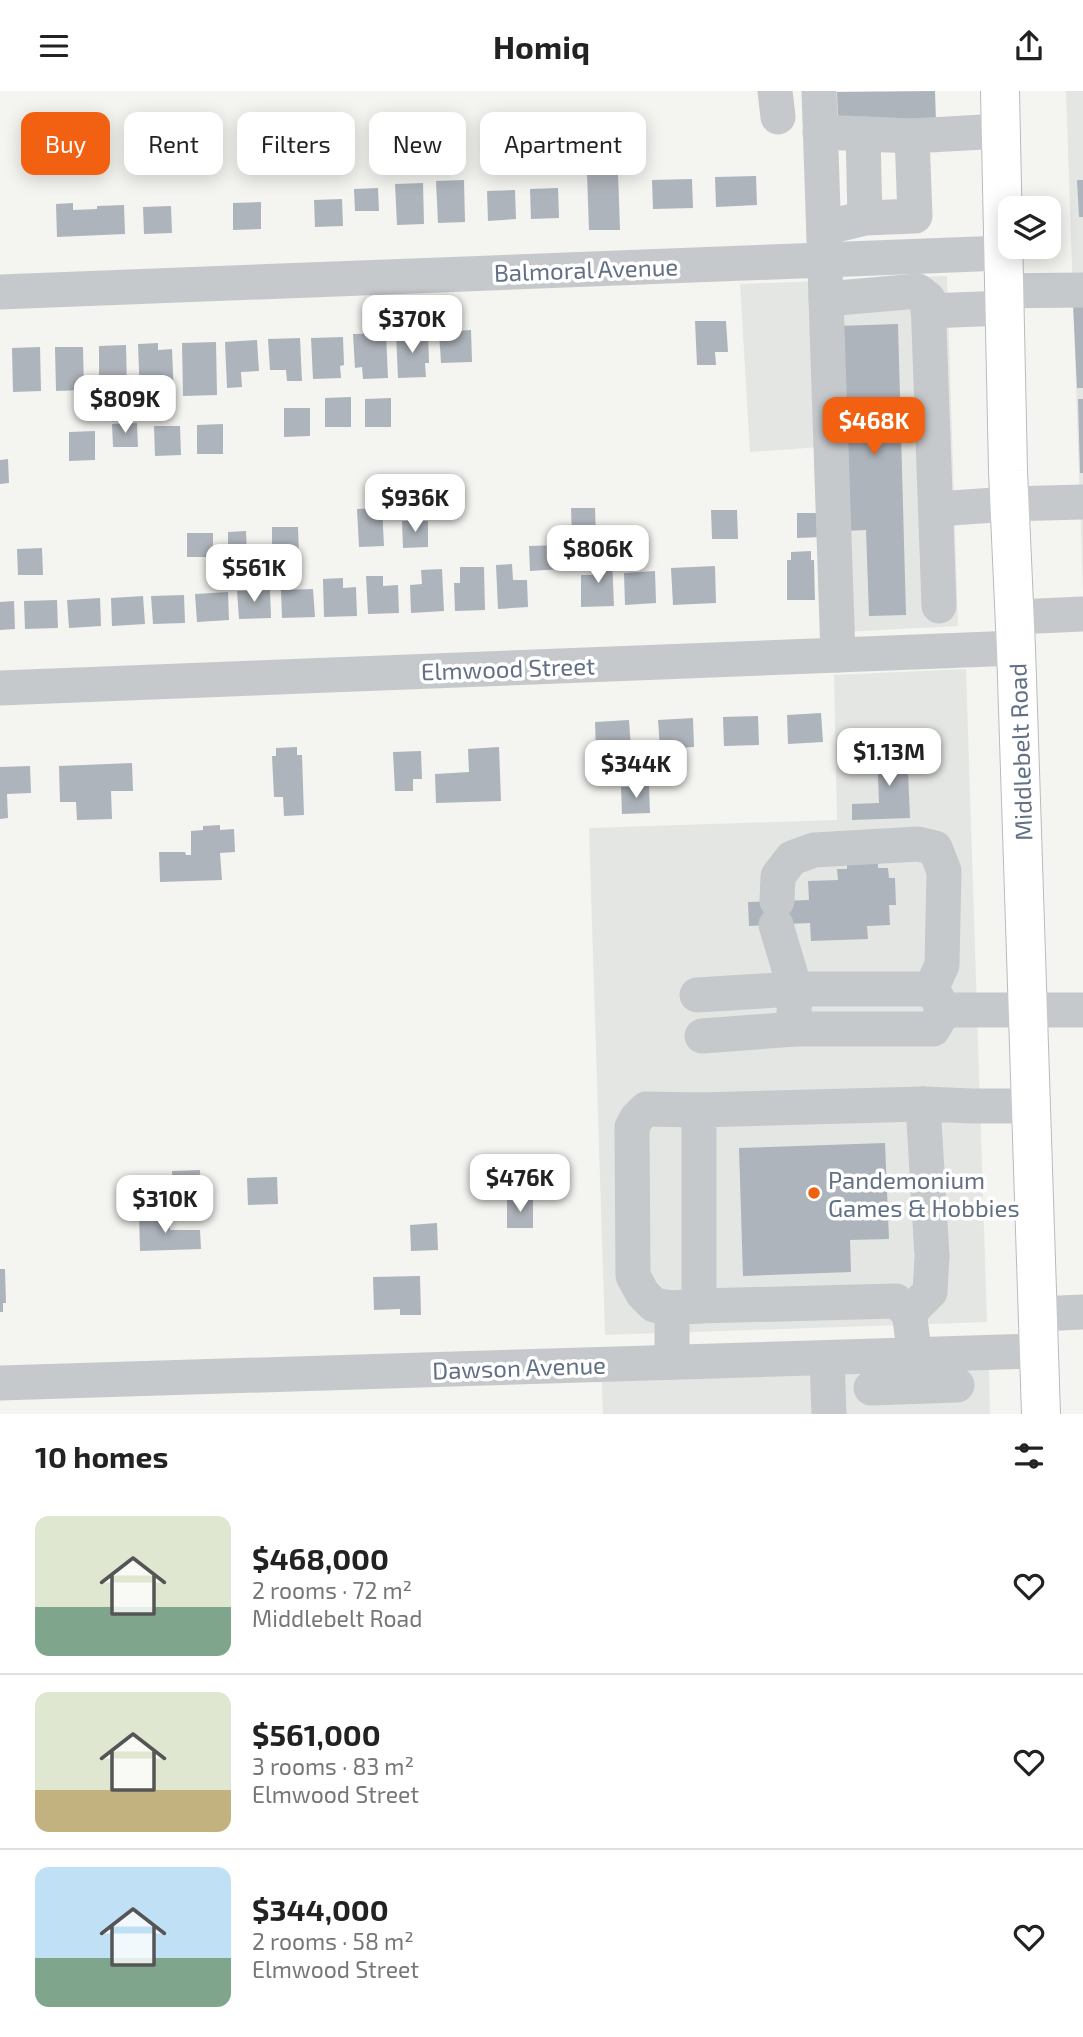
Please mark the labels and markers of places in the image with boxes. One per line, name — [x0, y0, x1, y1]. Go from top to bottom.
pin: $370K — [363, 295, 461, 355]
pin: $809K — [76, 375, 174, 435]
pin: $468K — [825, 397, 923, 457]
pin: $936K — [366, 475, 464, 534]
pin: $806K — [549, 525, 647, 585]
pin: $561K — [205, 545, 303, 604]
pin: $1.13M — [832, 729, 946, 788]
pin: $344K — [587, 741, 685, 800]
pin: $476K — [471, 1155, 569, 1214]
place label: Pandemonium Games & Hobbies — [828, 1165, 1020, 1222]
pin: $310K — [116, 1175, 214, 1235]
marker: Pandemonium Games & Hobbies — [806, 1185, 822, 1201]

